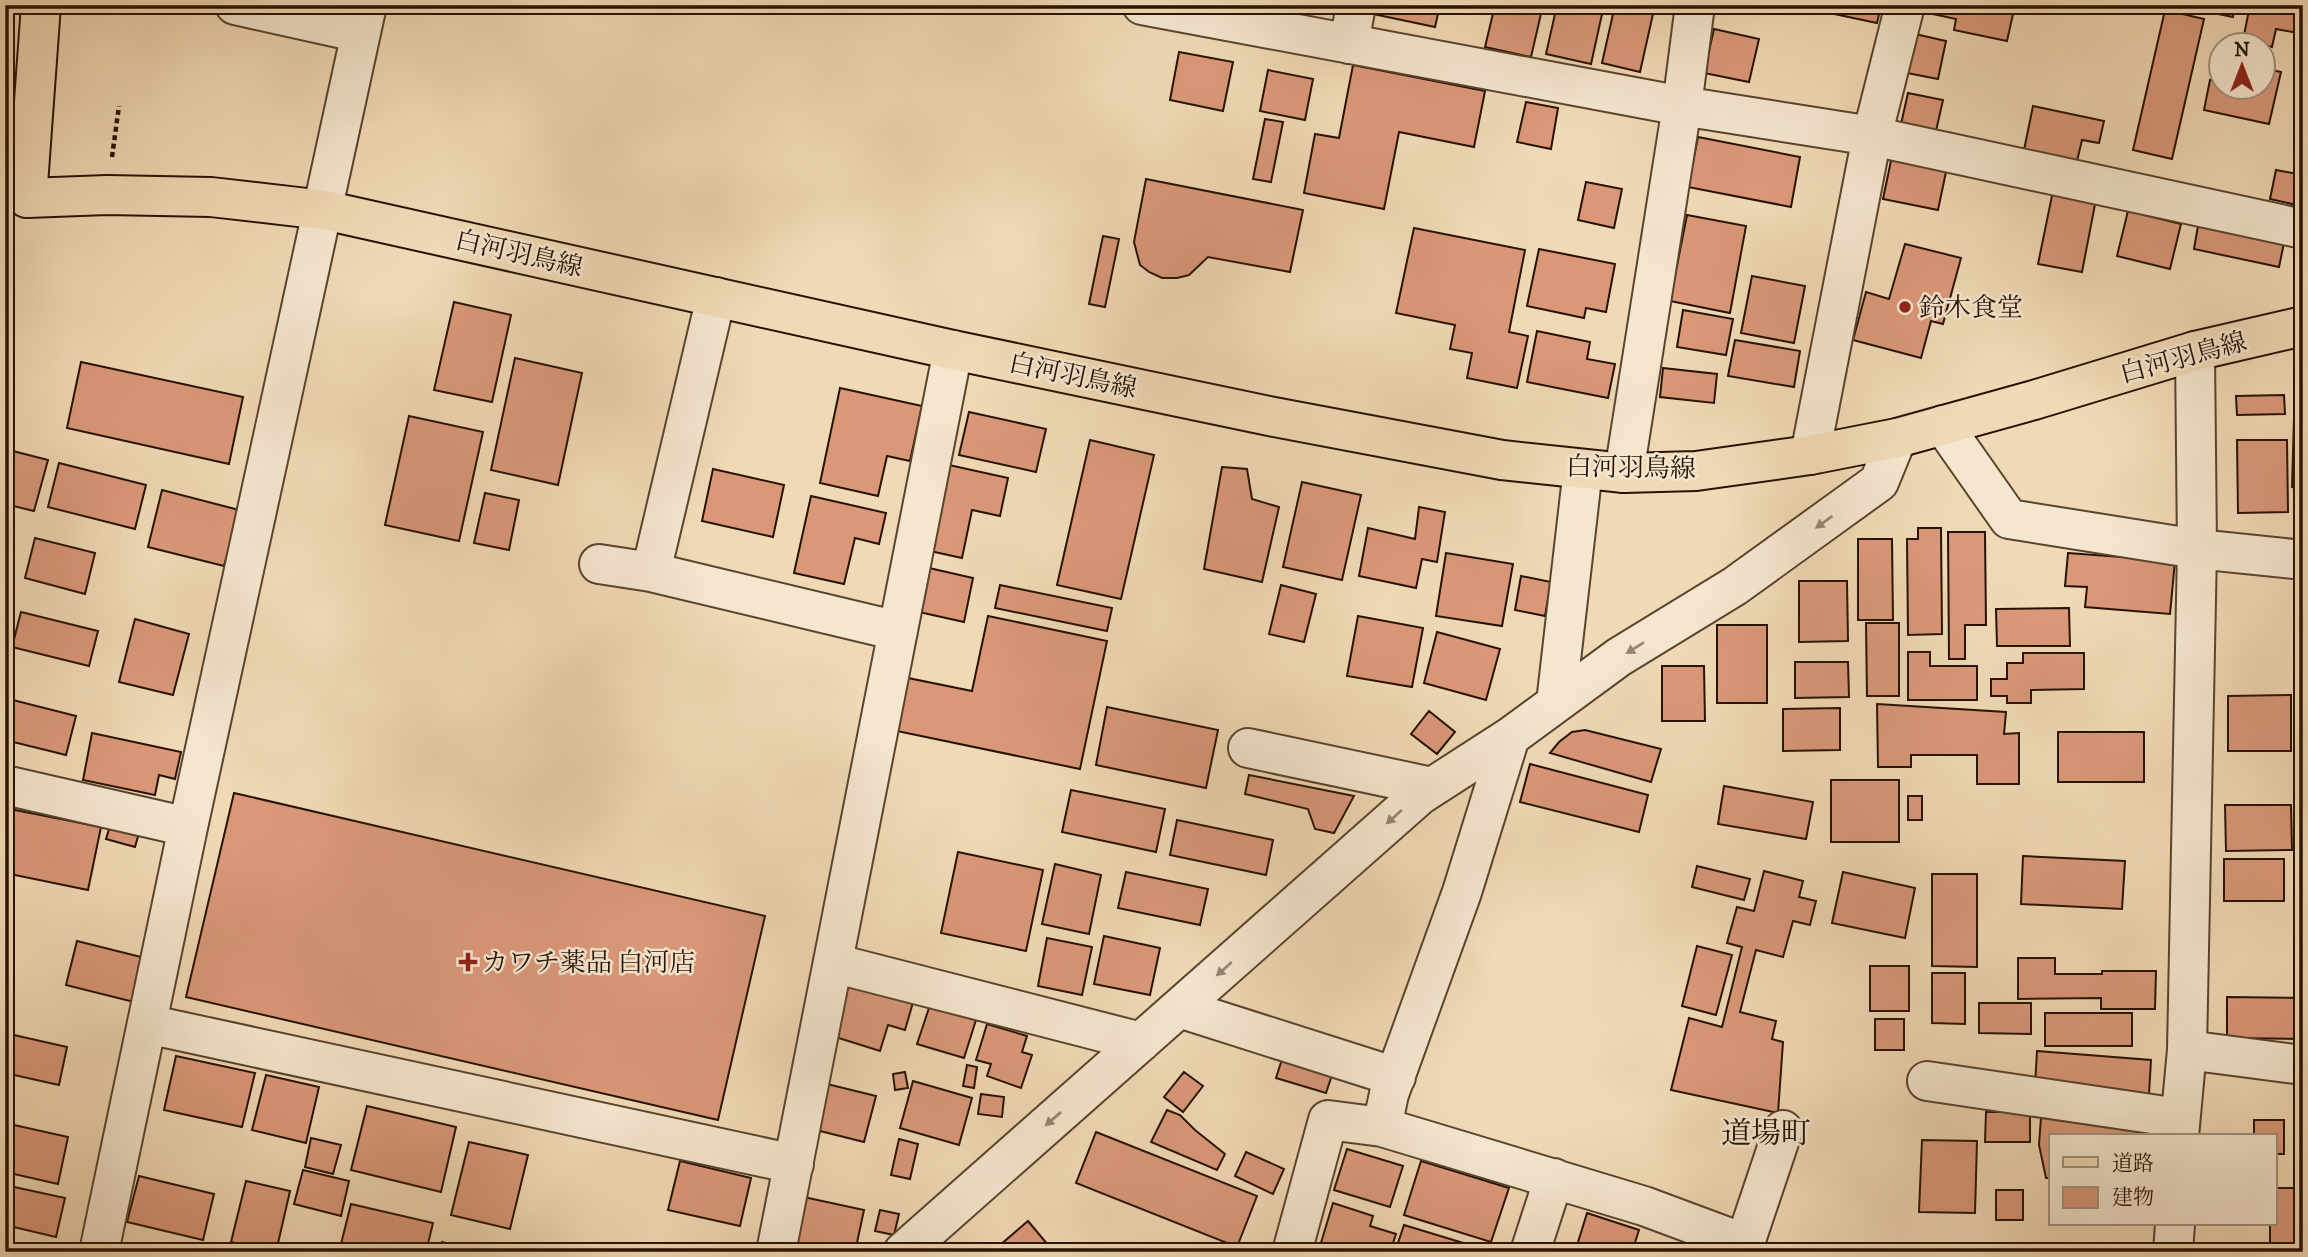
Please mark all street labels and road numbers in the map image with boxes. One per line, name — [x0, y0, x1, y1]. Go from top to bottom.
street label: 白河羽鳥線 — [452, 224, 586, 285]
street label: 白河羽鳥線 — [2116, 326, 2250, 391]
street label: 白河羽鳥線 — [1006, 347, 1140, 406]
street label: 白河羽鳥線 — [1566, 451, 1696, 486]

